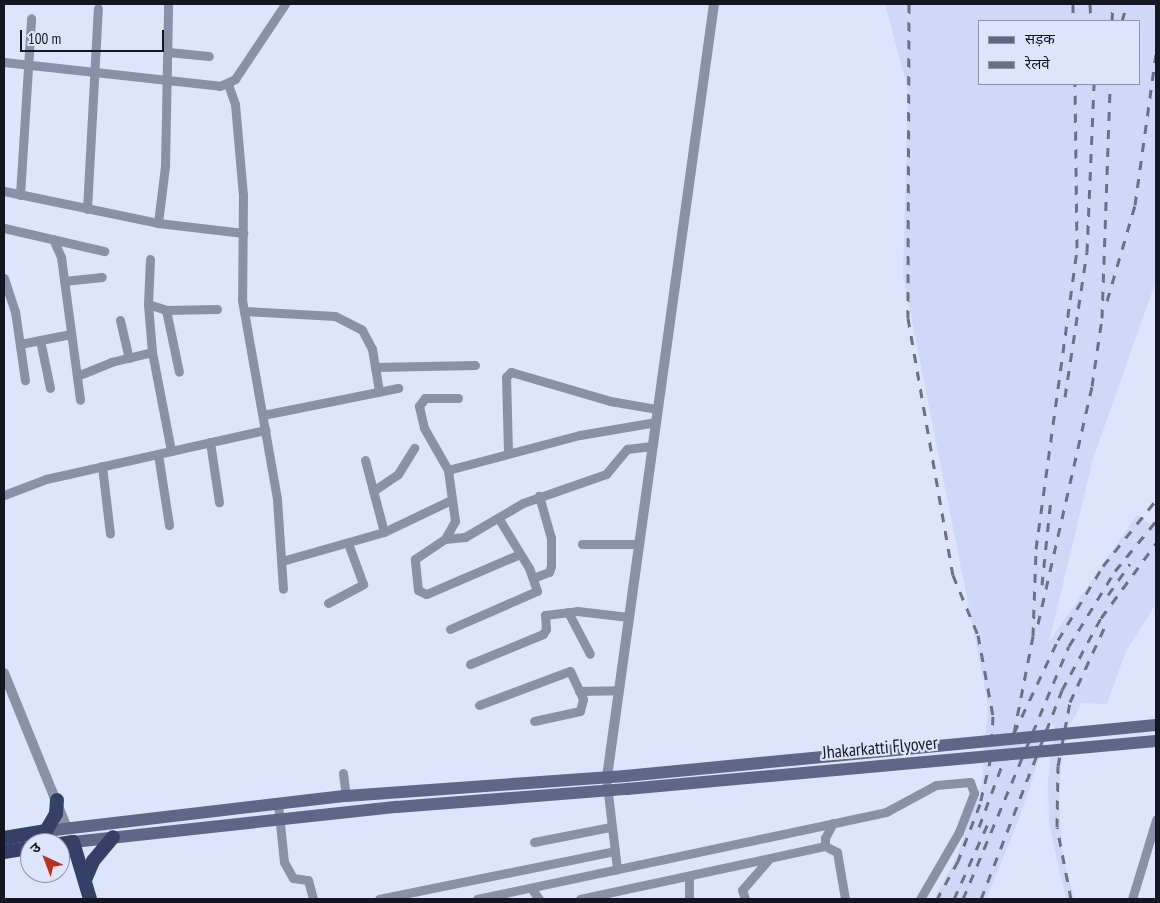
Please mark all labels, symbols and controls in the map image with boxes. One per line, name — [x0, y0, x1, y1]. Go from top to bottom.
scale bar — [22, 20, 166, 52]
legend — [978, 20, 1140, 85]
text: 100 m — [28, 29, 61, 48]
text: सड़क — [1025, 29, 1055, 48]
text: रेलवे — [1025, 54, 1050, 73]
street label: Jhakarkatti Flyover — [821, 732, 939, 764]
north arrow — [20, 833, 70, 883]
text: उ — [26, 838, 45, 857]

